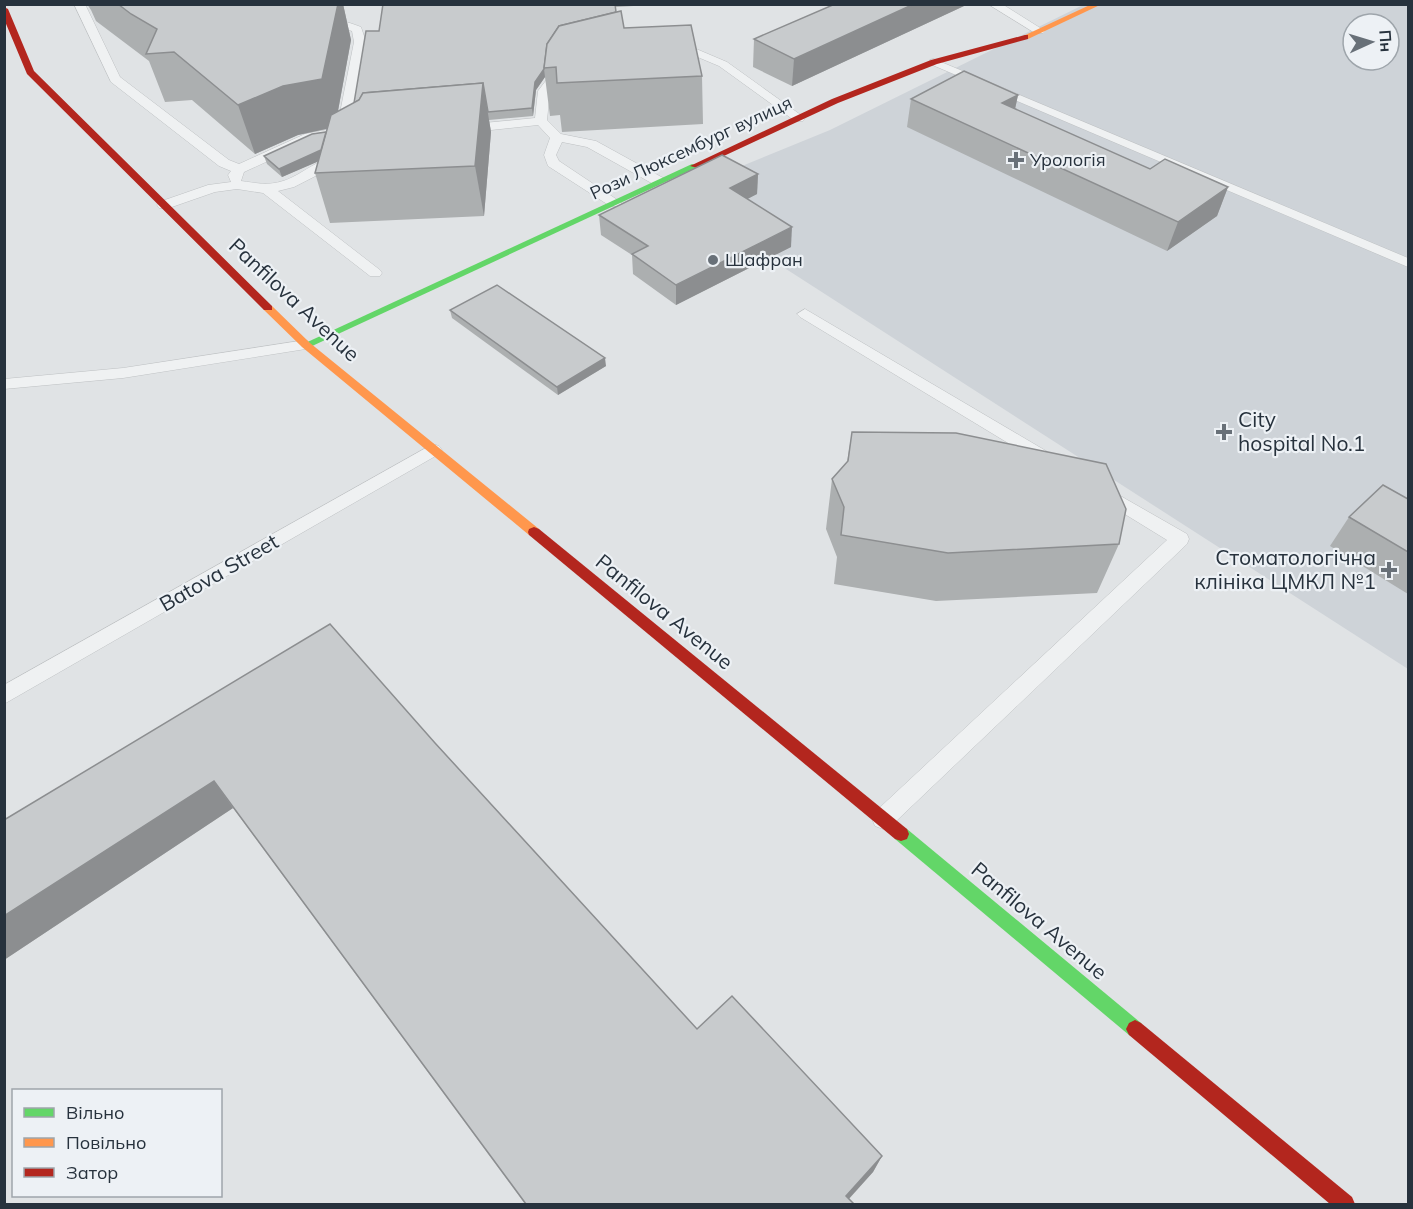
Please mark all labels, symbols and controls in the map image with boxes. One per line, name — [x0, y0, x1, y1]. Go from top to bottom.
north arrow — [1341, 12, 1401, 72]
text: Пн — [1375, 29, 1397, 53]
street label: Рози Люксембург вулиця — [586, 91, 796, 205]
place label: Урологія — [1029, 148, 1106, 171]
marker: Урологія — [1007, 151, 1025, 169]
street label: Panfilova Avenue — [224, 232, 365, 366]
place label: Шафран — [725, 248, 803, 271]
marker: Шафран — [706, 253, 720, 267]
place label: City hospital No.1 — [1238, 406, 1365, 456]
marker: City hospital No.1 — [1215, 423, 1233, 441]
street label: Batova Street — [154, 528, 283, 617]
place label: Стоматологічна клініка ЦМКЛ №1 — [1194, 544, 1376, 594]
street label: Panfilova Avenue — [591, 548, 739, 675]
marker: Стоматологічна клініка ЦМКЛ №1 — [1380, 561, 1398, 579]
street label: Panfilova Avenue — [967, 856, 1113, 985]
legend — [12, 1089, 222, 1197]
text: Вільно — [66, 1101, 124, 1124]
text: Повільно — [66, 1131, 146, 1154]
text: Затор — [66, 1161, 118, 1184]

